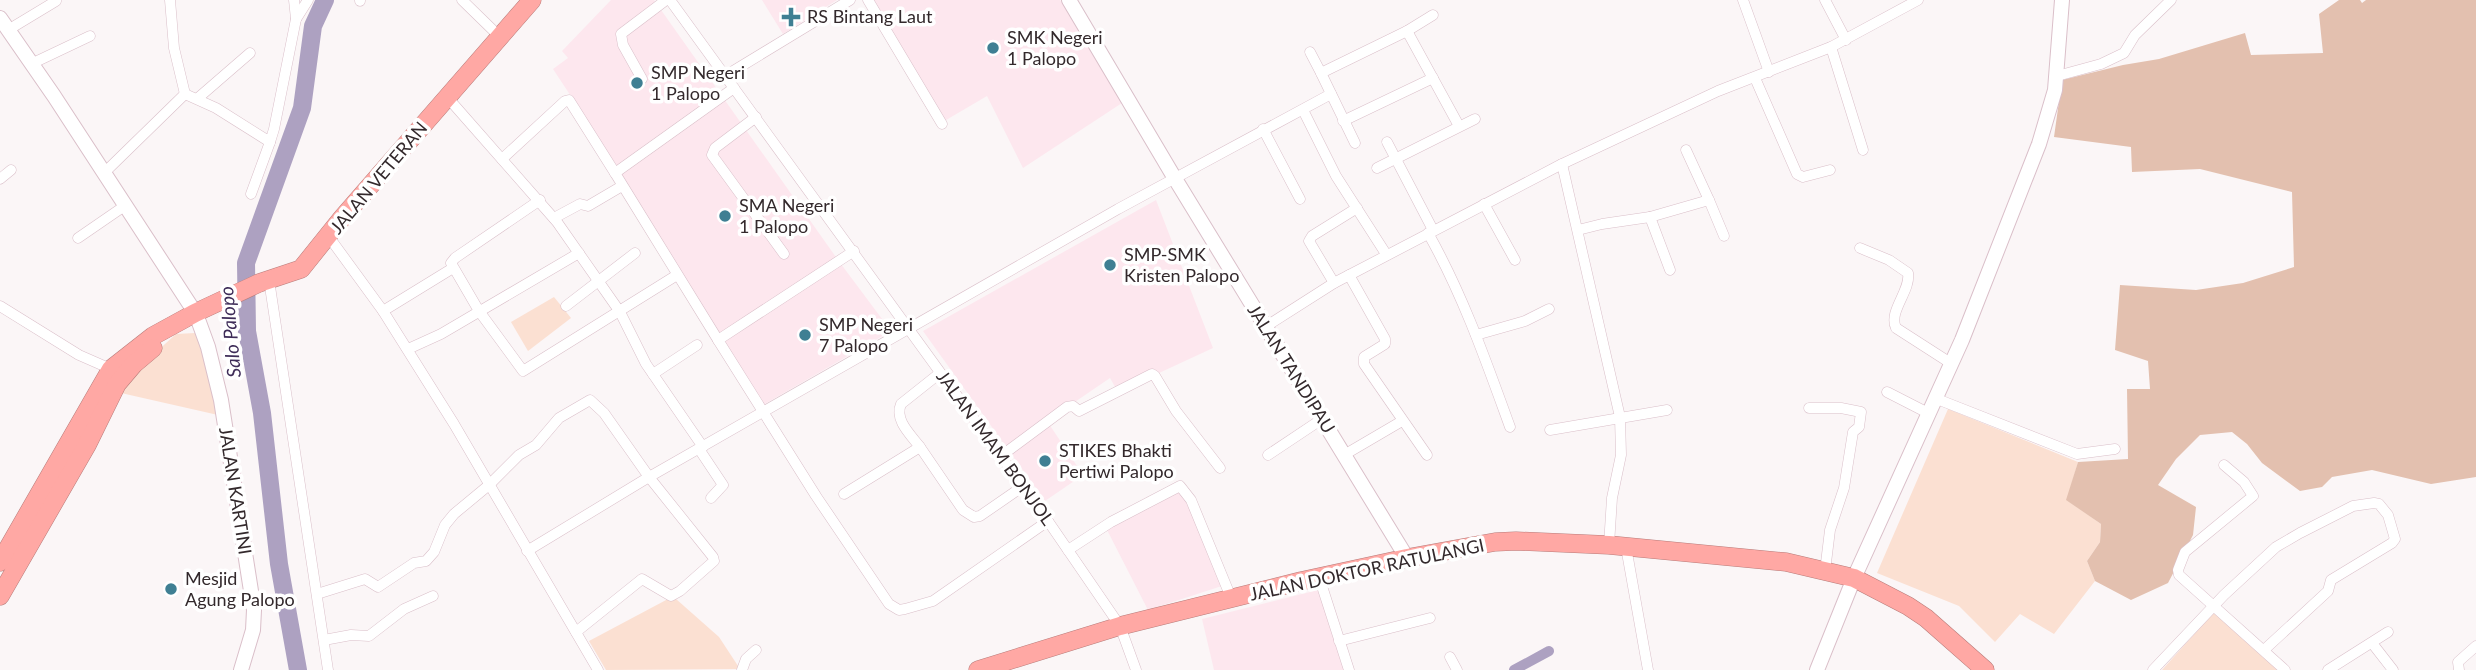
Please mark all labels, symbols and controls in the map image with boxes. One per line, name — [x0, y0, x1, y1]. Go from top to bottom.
place label: RS Bintang Laut — [807, 5, 933, 27]
marker: RS Bintang Laut — [781, 7, 801, 27]
place label: SMK Negeri 1 Palopo — [1007, 26, 1103, 69]
marker: SMK Negeri 1 Palopo — [985, 40, 1001, 56]
place label: SMP Negeri 1 Palopo — [651, 61, 745, 104]
marker: SMP Negeri 1 Palopo — [629, 75, 645, 91]
street label: JALAN VETERAN — [325, 117, 432, 238]
place label: SMA Negeri 1 Palopo — [739, 194, 834, 237]
marker: SMA Negeri 1 Palopo — [717, 208, 733, 224]
place label: SMP-SMK Kristen Palopo — [1124, 243, 1239, 286]
marker: SMP-SMK Kristen Palopo — [1102, 257, 1118, 273]
water label: Salo Palopo — [214, 285, 245, 379]
street label: JALAN TANDIPAU — [1243, 300, 1340, 437]
place label: SMP Negeri 7 Palopo — [819, 313, 913, 356]
marker: SMP Negeri 7 Palopo — [797, 327, 813, 343]
street label: JALAN IMAM BONJOL — [932, 366, 1059, 529]
street label: JALAN KARTINI — [215, 426, 257, 556]
place label: STIKES Bhakti Pertiwi Palopo — [1059, 439, 1174, 482]
marker: STIKES Bhakti Pertiwi Palopo — [1037, 453, 1053, 469]
street label: JALAN DOKTOR RATULANGI — [1248, 533, 1486, 605]
place label: Mesjid Agung Palopo — [185, 567, 295, 610]
marker: Mesjid Agung Palopo — [163, 581, 179, 597]

